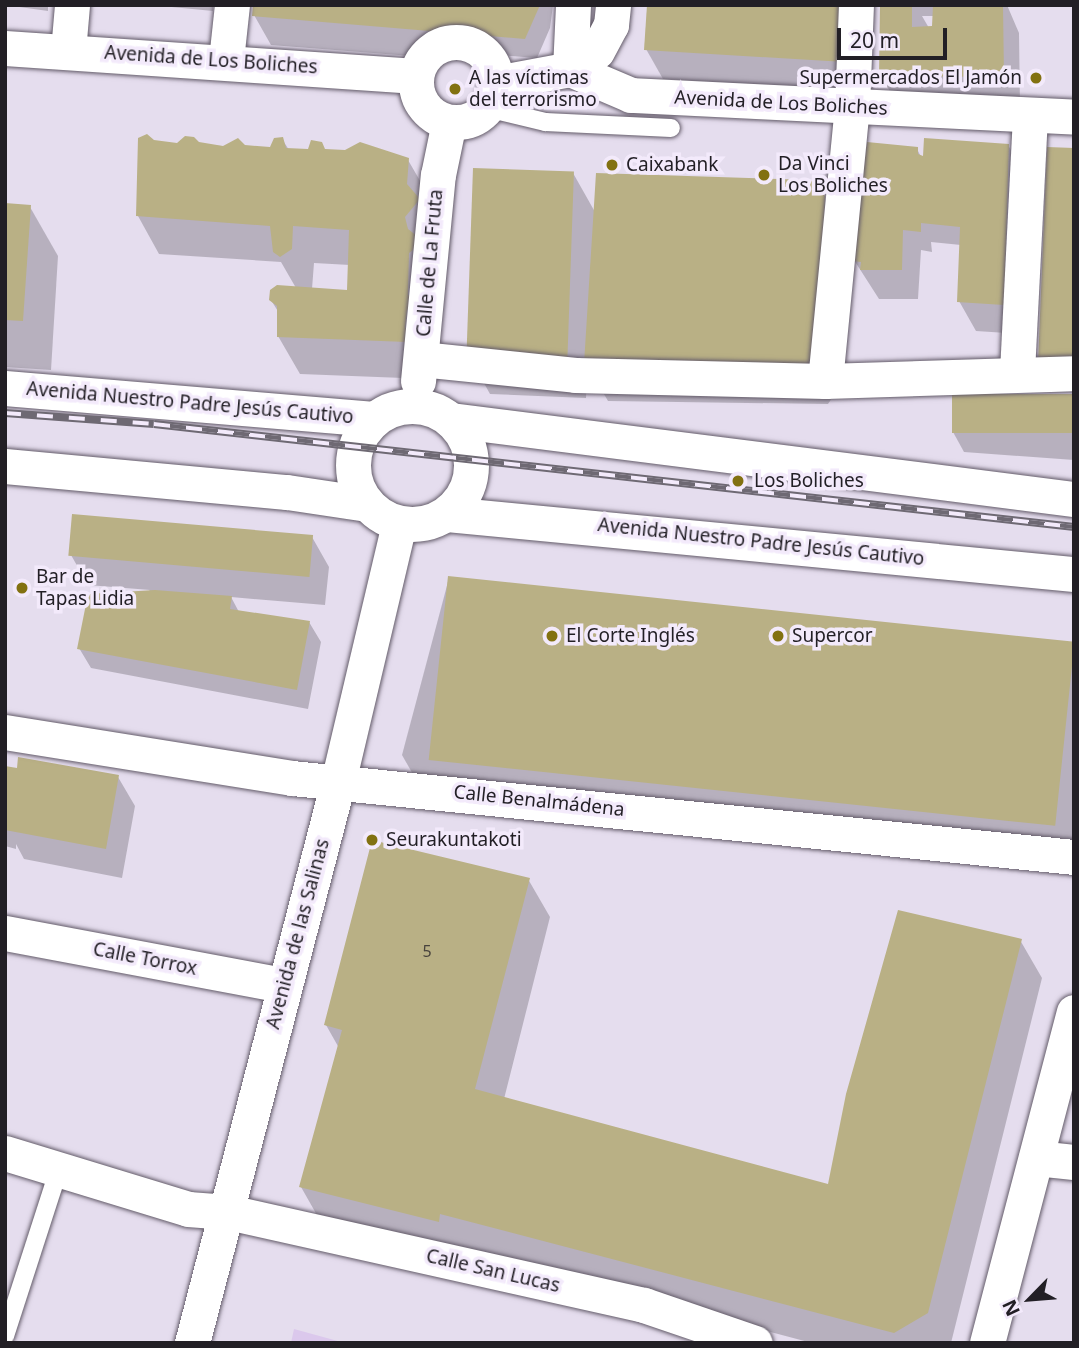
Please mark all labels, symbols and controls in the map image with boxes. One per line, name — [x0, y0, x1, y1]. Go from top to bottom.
scale bar — [841, 14, 951, 58]
text: 20 m — [850, 26, 899, 54]
street label: Avenida de Los Boliches — [104, 41, 318, 79]
place label: A las víctimas del terrorismo — [469, 67, 597, 111]
place label: Supermercados El Jamón — [799, 67, 1022, 89]
marker: Supermercados El Jamón — [1028, 70, 1044, 86]
marker: A las víctimas del terrorismo — [447, 81, 463, 97]
street label: Avenida de Los Boliches — [674, 86, 888, 120]
place label: Da Vinci Los Boliches — [778, 153, 888, 197]
place label: Caixabank — [626, 154, 719, 176]
marker: Caixabank — [604, 157, 620, 173]
marker: Da Vinci Los Boliches — [756, 167, 772, 183]
street label: Calle de La Fruta — [412, 188, 448, 338]
street label: Avenida Nuestro Padre Jesús Cautivo — [25, 377, 355, 429]
place label: Los Boliches — [754, 470, 864, 492]
marker: Los Boliches — [728, 471, 748, 491]
street label: Avenida Nuestro Padre Jesús Cautivo — [597, 514, 925, 570]
place label: Bar de Tapas Lidia — [36, 566, 134, 610]
marker: Bar de Tapas Lidia — [14, 580, 30, 596]
place label: El Corte Inglés — [566, 625, 695, 647]
place label: Supercor — [792, 625, 873, 647]
marker: El Corte Inglés — [544, 628, 560, 644]
marker: Supercor — [770, 628, 786, 644]
street label: Calle Benalmádena — [452, 781, 626, 821]
place label: Seurakuntakoti — [386, 829, 522, 851]
marker: Seurakuntakoti — [364, 832, 380, 848]
street label: Avenida de las Salinas — [262, 836, 334, 1032]
street label: Calle Torrox — [91, 938, 199, 980]
house number: 5 — [422, 941, 432, 961]
street label: Calle San Lucas — [424, 1245, 562, 1297]
north arrow — [995, 1264, 1065, 1334]
text: N — [996, 1295, 1026, 1320]

